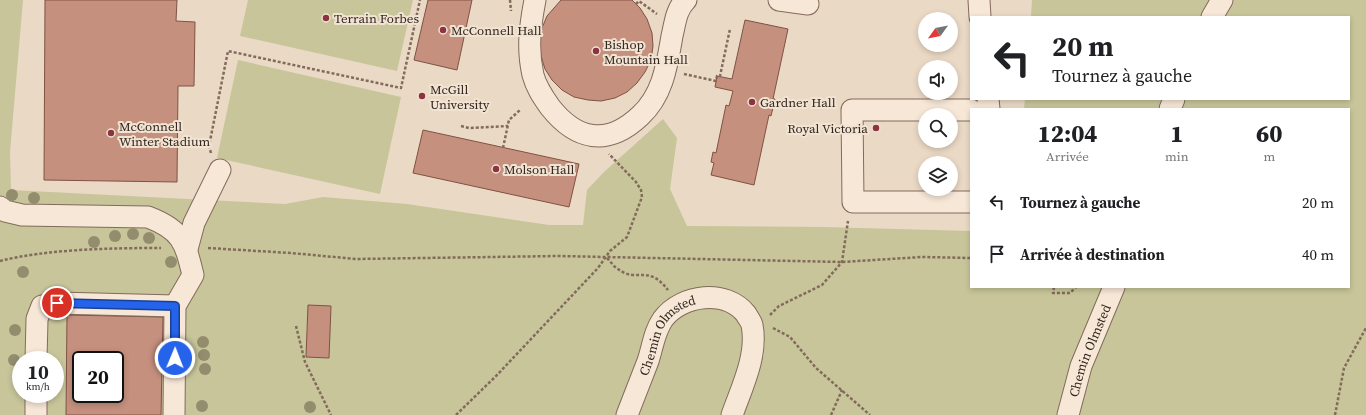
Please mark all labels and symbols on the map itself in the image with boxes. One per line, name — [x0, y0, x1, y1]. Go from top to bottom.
place label: Terrain Forbes — [334, 10, 419, 27]
north arrow — [918, 12, 958, 52]
marker: Terrain Forbes — [321, 13, 331, 23]
place label: McConnell Hall — [451, 22, 542, 39]
marker: McConnell Hall — [438, 25, 448, 35]
place label: Bishop Mountain Hall — [604, 36, 688, 68]
marker: Bishop Mountain Hall — [591, 46, 601, 56]
place label: McGill University — [430, 81, 490, 113]
marker: McGill University — [417, 91, 427, 101]
place label: Gardner Hall — [760, 94, 836, 111]
marker: Gardner Hall — [747, 97, 757, 107]
place label: McConnell Winter Stadium — [119, 118, 210, 150]
place label: Royal Victoria — [787, 120, 868, 137]
marker: Royal Victoria — [871, 123, 881, 133]
marker: McConnell Winter Stadium — [106, 128, 116, 138]
place label: Molson Hall — [504, 161, 575, 178]
marker: Molson Hall — [491, 164, 501, 174]
pin — [40, 286, 74, 320]
street label: Chemin Olmsted — [635, 291, 698, 378]
street label: Chemin Olmsted — [1065, 301, 1115, 399]
position arrow — [154, 337, 196, 379]
speed limit sign: 20 — [72, 351, 124, 403]

